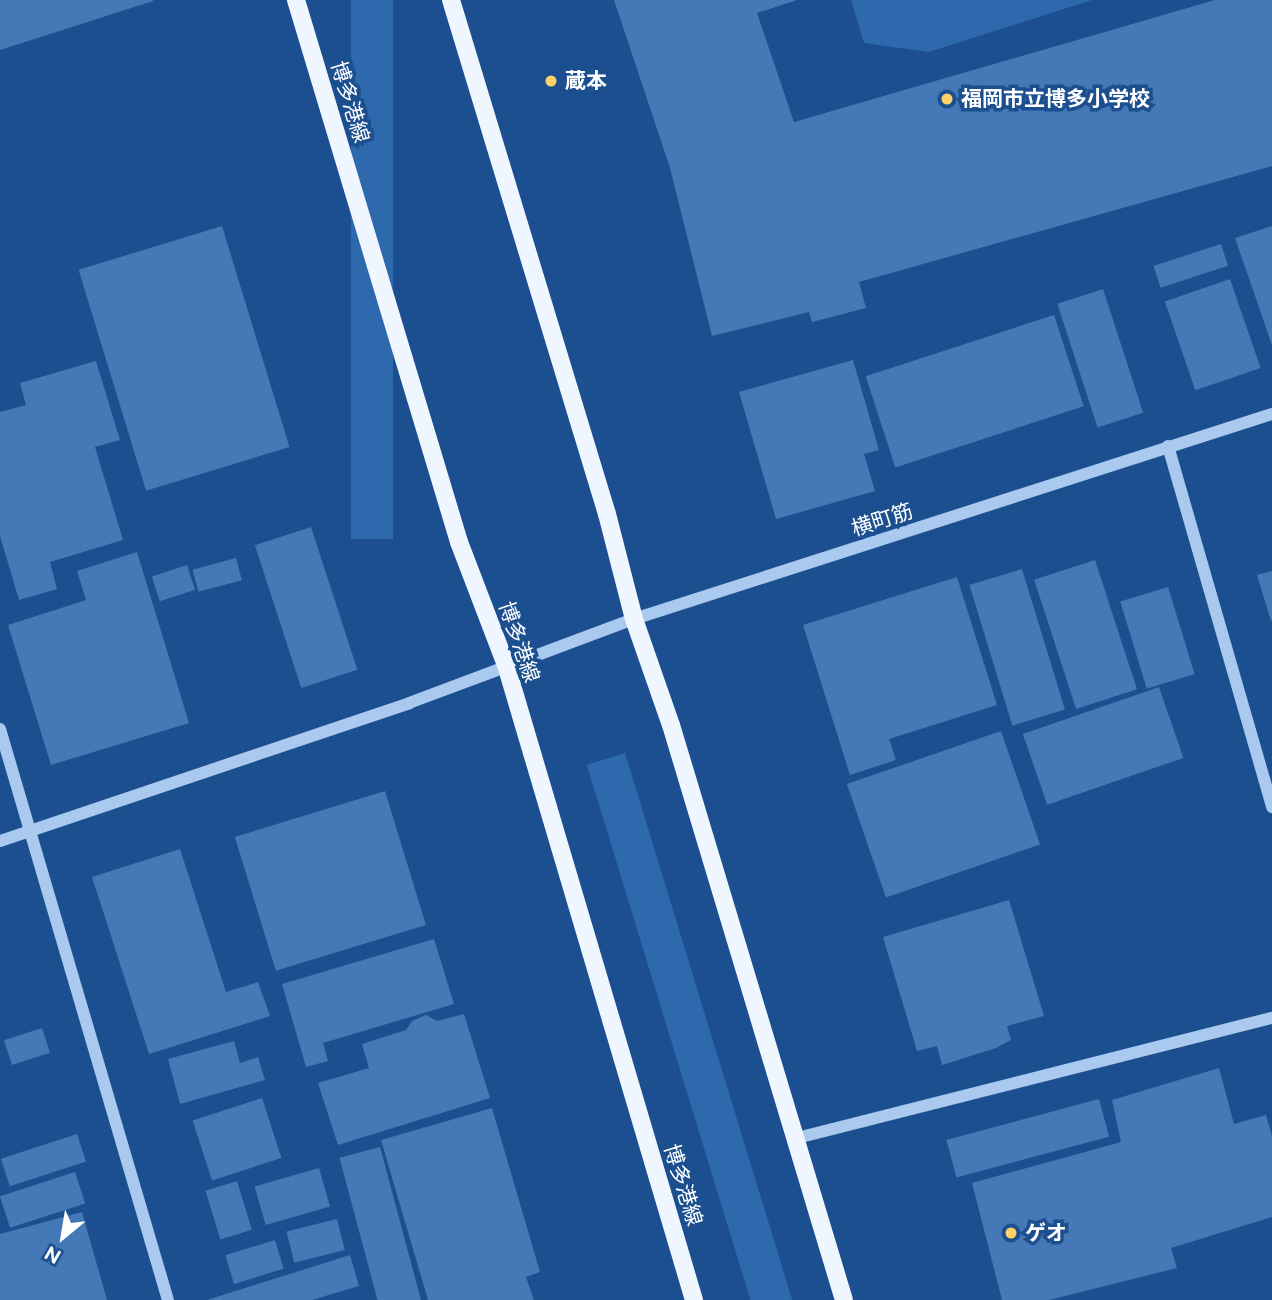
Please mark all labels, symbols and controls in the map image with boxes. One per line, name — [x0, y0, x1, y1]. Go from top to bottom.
street label: 博多港線 — [326, 58, 374, 146]
place label: 蔵本 — [565, 68, 607, 94]
marker: 蔵本 — [543, 73, 559, 89]
place label: 福岡市立博多小学校 — [961, 86, 1150, 112]
marker: 福岡市立博多小学校 — [939, 91, 955, 107]
street label: 横町筋 — [848, 498, 916, 542]
street label: 博多港線 — [493, 598, 545, 686]
street label: 博多港線 — [659, 1141, 707, 1229]
north arrow — [28, 1202, 98, 1272]
place label: ゲオ — [1025, 1220, 1067, 1246]
marker: ゲオ — [1003, 1225, 1019, 1241]
text: N — [41, 1242, 64, 1268]

